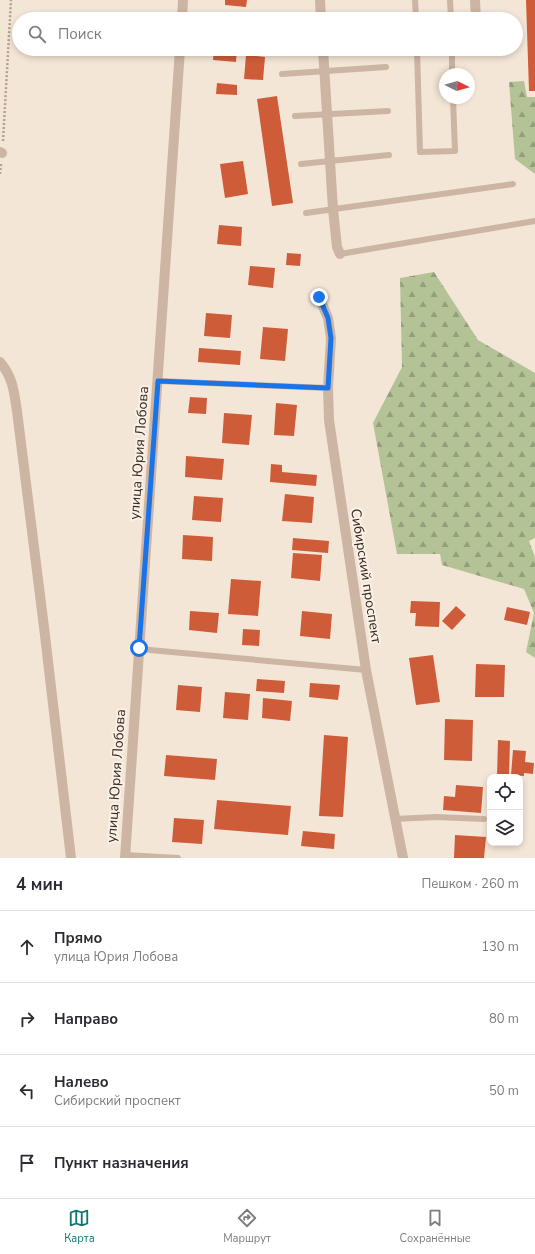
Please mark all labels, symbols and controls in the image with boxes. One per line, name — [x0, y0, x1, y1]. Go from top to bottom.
search box — [12, 12, 523, 56]
icon: search — [26, 23, 48, 45]
text: Поиск — [58, 24, 102, 44]
north arrow — [439, 68, 475, 104]
route end — [310, 288, 328, 306]
street label: улица Юрия Лобова — [125, 386, 153, 520]
street label: Сибирский проспект — [346, 507, 386, 646]
route start — [130, 639, 148, 657]
street label: улица Юрия Лобова — [102, 709, 130, 843]
map controls — [487, 774, 523, 846]
button: locate — [487, 774, 523, 810]
button: layers — [487, 810, 523, 846]
text: 4 мин — [16, 873, 63, 896]
text: Пешком · 260 m — [421, 875, 519, 893]
text: Прямо — [54, 928, 102, 948]
icon: ahead — [16, 936, 38, 958]
text: 130 m — [481, 938, 519, 956]
text: улица Юрия Лобова — [54, 948, 178, 966]
icon: right — [16, 1008, 38, 1030]
text: Направо — [54, 1009, 118, 1029]
text: 80 m — [489, 1010, 519, 1028]
text: Налево — [54, 1072, 109, 1092]
icon: left — [16, 1080, 38, 1102]
text: 50 m — [489, 1082, 519, 1100]
text: Сибирский проспект — [54, 1092, 181, 1110]
icon: arrive — [16, 1152, 38, 1174]
text: Пункт назначения — [54, 1153, 189, 1173]
tab: Карта — [64, 1207, 95, 1246]
tab: Маршрут — [223, 1207, 271, 1246]
tab: Сохранённые — [400, 1207, 471, 1246]

